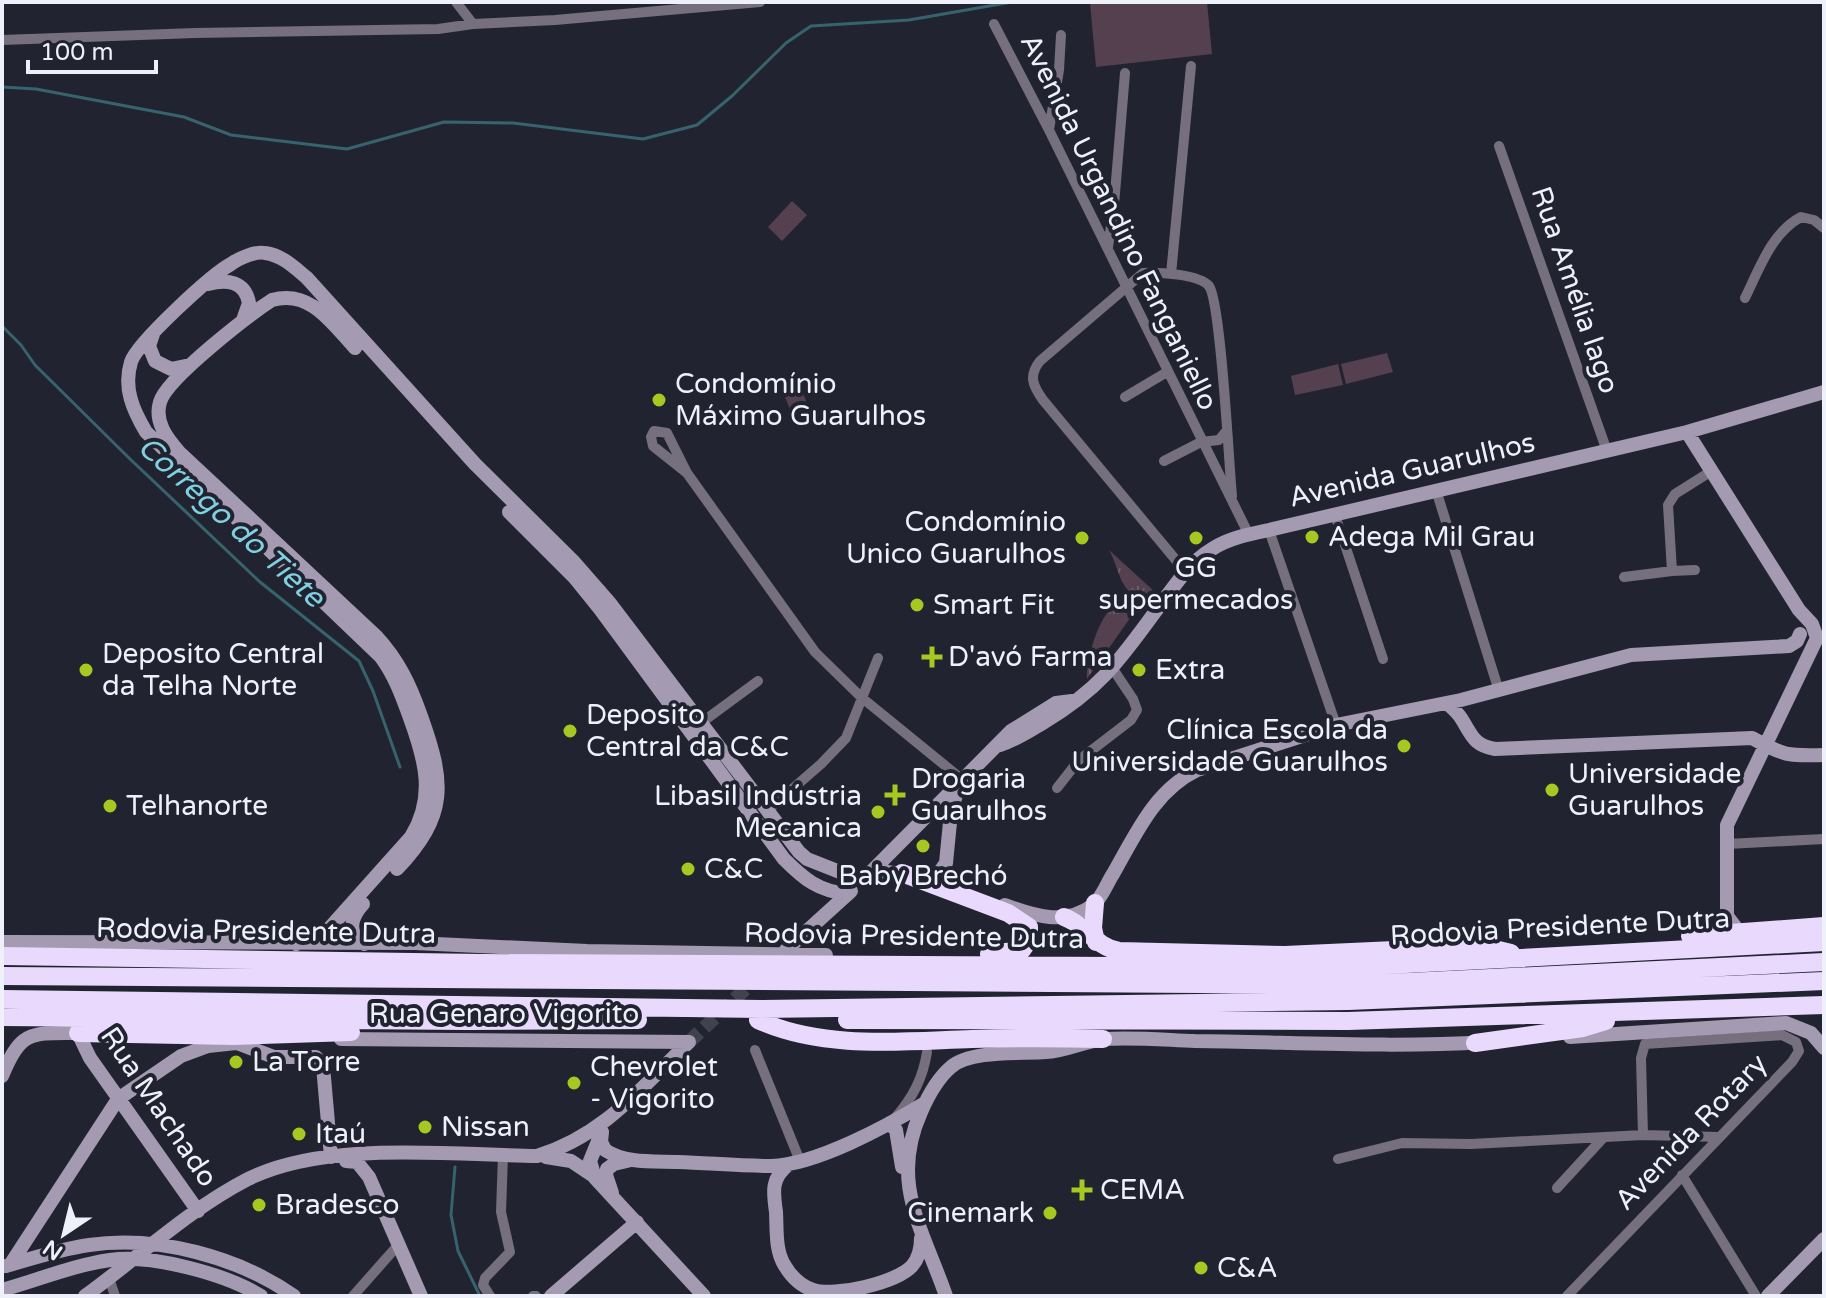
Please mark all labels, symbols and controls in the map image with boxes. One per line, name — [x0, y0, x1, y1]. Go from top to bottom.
scale bar — [28, 24, 156, 74]
street label: Avenida Urgandino Fanganiello — [1013, 28, 1225, 416]
text: 100 m — [40, 38, 114, 67]
street label: Rua Amélia lago — [1524, 182, 1626, 398]
place label: Condomínio Máximo Guarulhos — [675, 367, 926, 433]
marker: Condomínio Máximo Guarulhos — [650, 391, 668, 409]
street label: Avenida Guarulhos — [1286, 425, 1538, 515]
water label: Corrego do Tiete — [130, 428, 334, 617]
place label: Condomínio Unico Guarulhos — [846, 505, 1066, 571]
place label: Adega Mil Grau — [1328, 520, 1535, 554]
marker: Adega Mil Grau — [1303, 528, 1321, 546]
marker: Condomínio Unico Guarulhos — [1073, 529, 1091, 547]
marker: GG supermecados — [1187, 529, 1205, 547]
place label: GG supermecados — [1098, 551, 1294, 617]
place label: Smart Fit — [933, 588, 1055, 622]
marker: Smart Fit — [908, 596, 926, 614]
place label: Deposito Central da Telha Norte — [102, 637, 324, 703]
place label: D'avó Farma — [948, 640, 1112, 674]
marker: D'avó Farma — [923, 648, 941, 666]
place label: Extra — [1155, 653, 1225, 687]
marker: Deposito Central da Telha Norte — [77, 661, 95, 679]
marker: Extra — [1130, 661, 1148, 679]
place label: Deposito Central da C&C — [586, 698, 789, 764]
place label: Clínica Escola da Universidade Guarulhos — [1071, 713, 1388, 779]
marker: Deposito Central da C&C — [561, 722, 579, 740]
marker: Clínica Escola da Universidade Guarulhos — [1395, 737, 1413, 755]
place label: Universidade Guarulhos — [1568, 757, 1741, 823]
place label: Drogaria Guarulhos — [911, 762, 1047, 828]
place label: Libasil Indústria Mecanica — [654, 779, 862, 845]
marker: Universidade Guarulhos — [1543, 781, 1561, 799]
marker: Drogaria Guarulhos — [886, 786, 904, 804]
place label: Telhanorte — [126, 789, 268, 823]
marker: Telhanorte — [101, 797, 119, 815]
marker: Libasil Indústria Mecanica — [869, 803, 887, 821]
marker: Baby Brechó — [914, 837, 932, 855]
place label: C&C — [704, 852, 763, 886]
place label: Baby Brechó — [838, 859, 1008, 893]
marker: C&C — [679, 860, 697, 878]
street label: Rodovia Presidente Dutra — [1389, 901, 1731, 953]
street label: Rodovia Presidente Dutra — [96, 911, 436, 951]
street label: Rodovia Presidente Dutra — [744, 916, 1084, 956]
street label: Rua Genaro Vigorito — [369, 997, 639, 1031]
street label: Rua Machado — [93, 1021, 225, 1193]
place label: La Torre — [252, 1045, 360, 1079]
street label: Avenida Rotary — [1608, 1047, 1774, 1217]
place label: Chevrolet - Vigorito — [590, 1050, 718, 1116]
marker: La Torre — [227, 1053, 245, 1071]
marker: Chevrolet - Vigorito — [565, 1074, 583, 1092]
place label: Nissan — [441, 1110, 530, 1144]
place label: Itaú — [315, 1117, 366, 1151]
marker: Nissan — [416, 1118, 434, 1136]
marker: Itaú — [290, 1125, 308, 1143]
place label: CEMA — [1100, 1173, 1185, 1207]
marker: CEMA — [1071, 1179, 1093, 1201]
place label: Bradesco — [275, 1188, 399, 1222]
north arrow — [24, 1194, 104, 1274]
marker: Bradesco — [250, 1196, 268, 1214]
place label: Cinemark — [907, 1196, 1034, 1230]
marker: Cinemark — [1041, 1204, 1059, 1222]
text: N — [38, 1234, 68, 1265]
place label: C&A — [1217, 1251, 1278, 1285]
marker: C&A — [1192, 1259, 1210, 1277]

